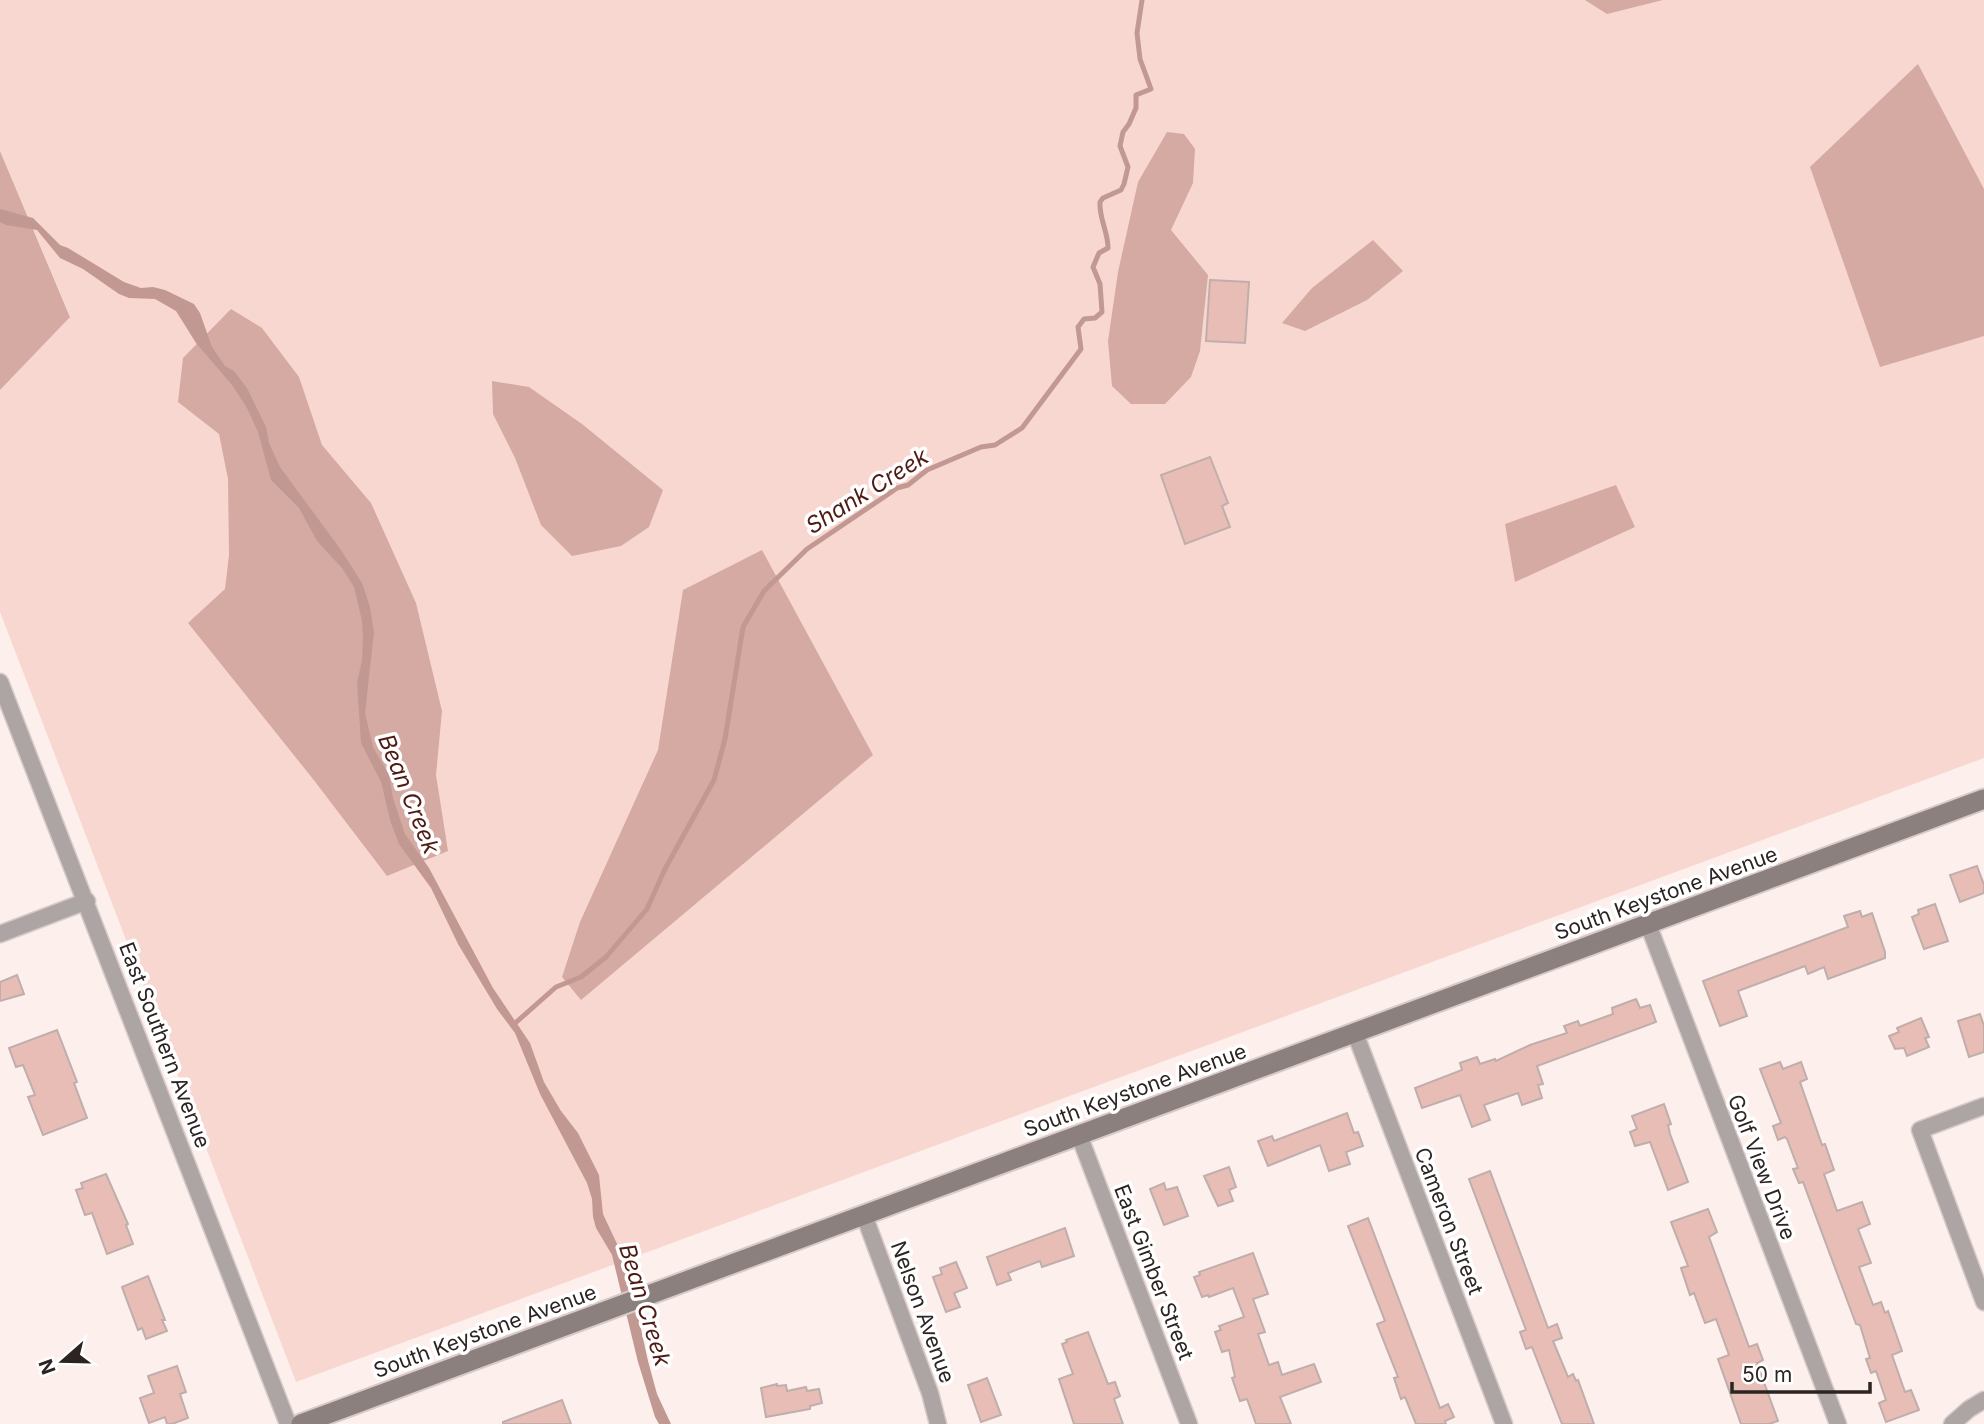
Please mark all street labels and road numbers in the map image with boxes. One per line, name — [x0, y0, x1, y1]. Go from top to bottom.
street label: South Keystone Avenue — [1551, 841, 1781, 945]
street label: East Southern Avenue — [114, 938, 216, 1152]
street label: South Keystone Avenue — [1020, 1038, 1250, 1142]
street label: Golf View Drive — [1723, 1091, 1801, 1243]
street label: Cameron Street — [1409, 1144, 1489, 1298]
street label: East Gimber Street — [1109, 1181, 1199, 1363]
street label: Nelson Avenue — [886, 1238, 960, 1386]
street label: South Keystone Avenue — [370, 1279, 600, 1383]

